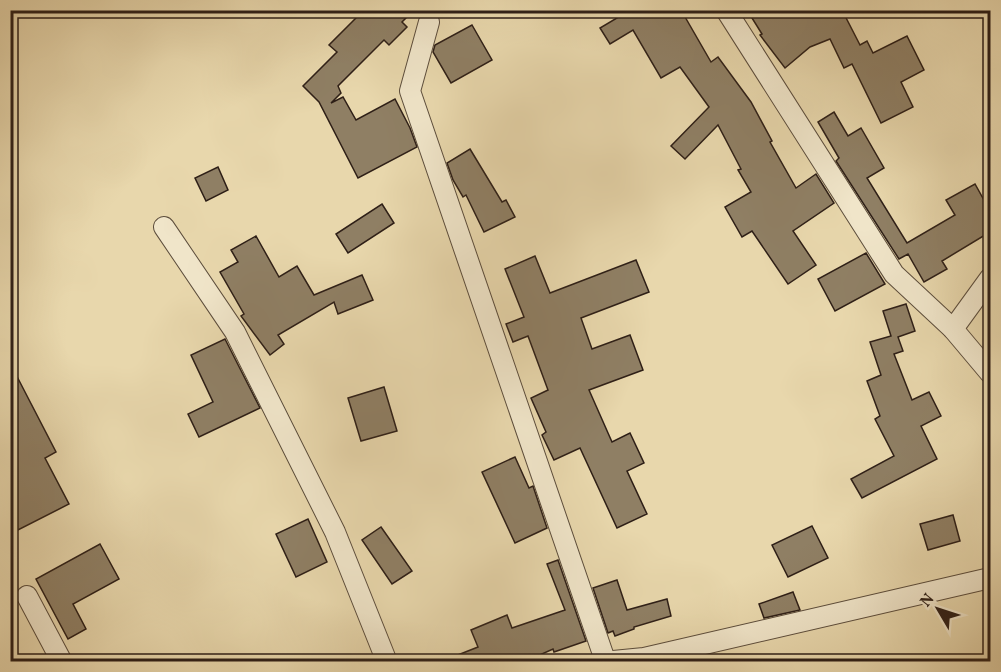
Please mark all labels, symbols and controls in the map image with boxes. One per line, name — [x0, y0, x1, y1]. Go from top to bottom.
north arrow — [908, 579, 968, 639]
text: N — [916, 589, 940, 612]

